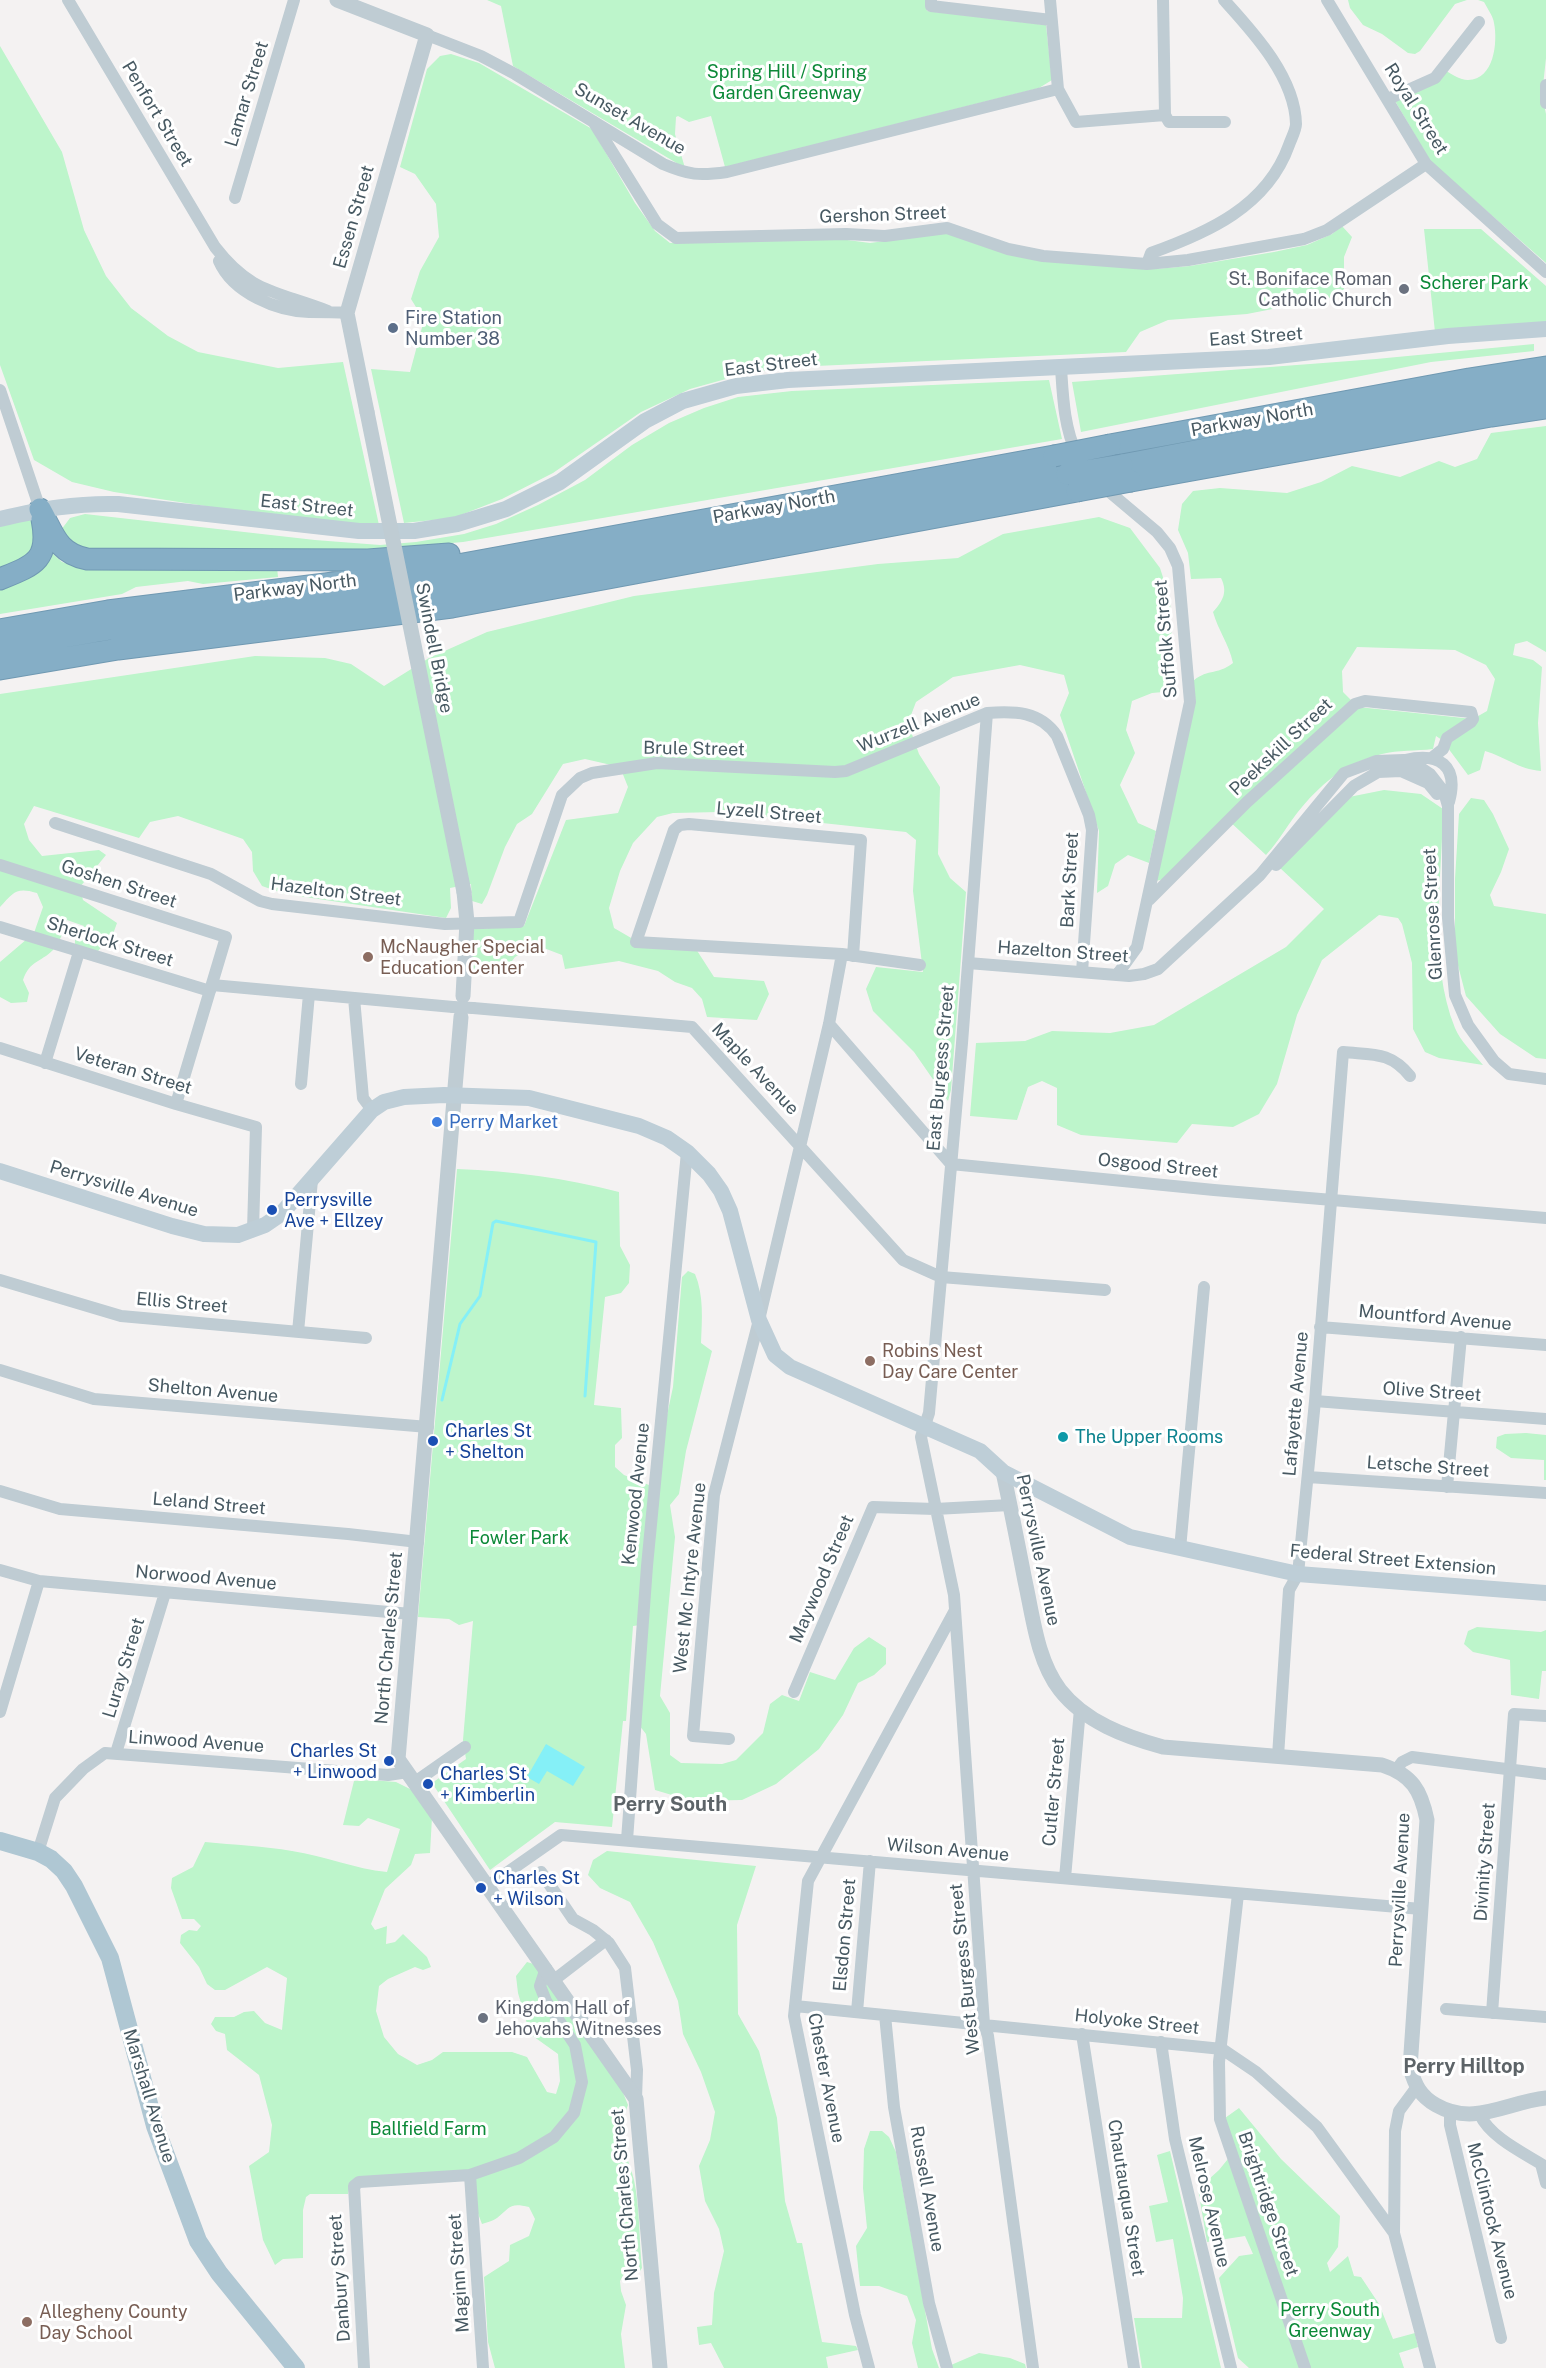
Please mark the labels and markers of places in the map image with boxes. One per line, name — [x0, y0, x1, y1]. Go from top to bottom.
place label: St. Boniface Roman Catholic Church — [1228, 268, 1392, 310]
marker: St. Boniface Roman Catholic Church — [1397, 282, 1411, 296]
place label: Fire Station Number 38 — [405, 307, 502, 350]
marker: Fire Station Number 38 — [386, 321, 400, 335]
place label: McNaugher Special Education Center — [380, 936, 545, 978]
marker: McNaugher Special Education Center — [361, 950, 375, 964]
place label: Perry Market — [449, 1111, 558, 1133]
marker: Perry Market — [430, 1115, 444, 1129]
place label: Perrysville Ave + Ellzey — [284, 1189, 384, 1232]
marker: Perrysville Ave + Ellzey — [265, 1203, 279, 1217]
place label: Robins Nest Day Care Center — [882, 1340, 1018, 1382]
marker: Robins Nest Day Care Center — [863, 1354, 877, 1368]
place label: Charles St + Shelton — [445, 1420, 532, 1462]
place label: The Upper Rooms — [1075, 1426, 1223, 1448]
marker: The Upper Rooms — [1056, 1430, 1070, 1444]
marker: Charles St + Shelton — [426, 1434, 440, 1448]
place label: Charles St + Linwood — [290, 1740, 377, 1782]
marker: Charles St + Linwood — [382, 1754, 396, 1768]
place label: Charles St + Kimberlin — [440, 1763, 535, 1806]
marker: Charles St + Kimberlin — [421, 1777, 435, 1791]
place label: Charles St + Wilson — [493, 1867, 580, 1910]
marker: Charles St + Wilson — [474, 1881, 488, 1895]
place label: Kingdom Hall of Jehovahs Witnesses — [495, 1997, 662, 2040]
marker: Kingdom Hall of Jehovahs Witnesses — [476, 2011, 490, 2025]
place label: Allegheny County Day School — [39, 2301, 188, 2344]
marker: Allegheny County Day School — [20, 2315, 34, 2329]

